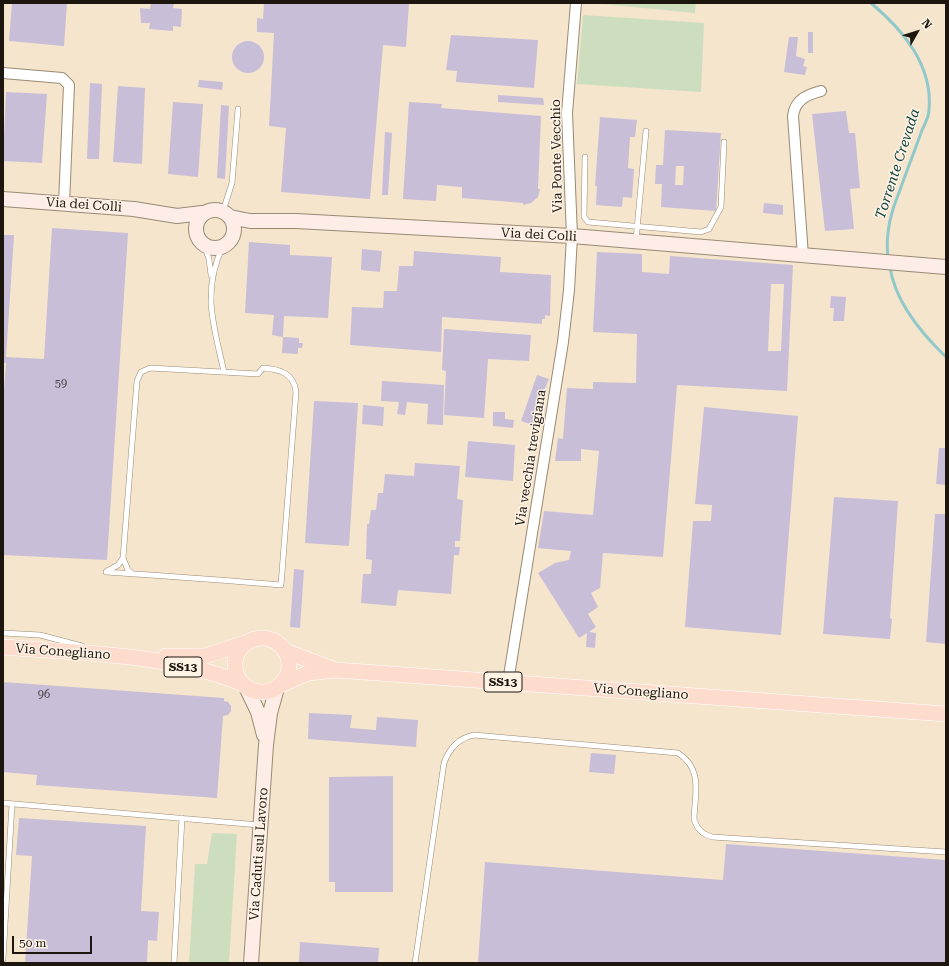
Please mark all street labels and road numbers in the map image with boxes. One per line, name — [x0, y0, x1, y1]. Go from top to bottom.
street label: Via Ponte Vecchio — [548, 99, 566, 213]
street label: Via dei Colli — [46, 195, 122, 215]
street label: Via dei Colli — [501, 225, 577, 245]
street label: Via vecchia trevigiana — [512, 389, 550, 527]
street label: Via Conegliano — [15, 641, 111, 663]
road number: SS13 — [164, 657, 202, 677]
road number: SS13 — [484, 672, 522, 692]
street label: Via Conegliano — [593, 681, 689, 703]
street label: Via Caduti sul Lavoro — [247, 787, 271, 921]

